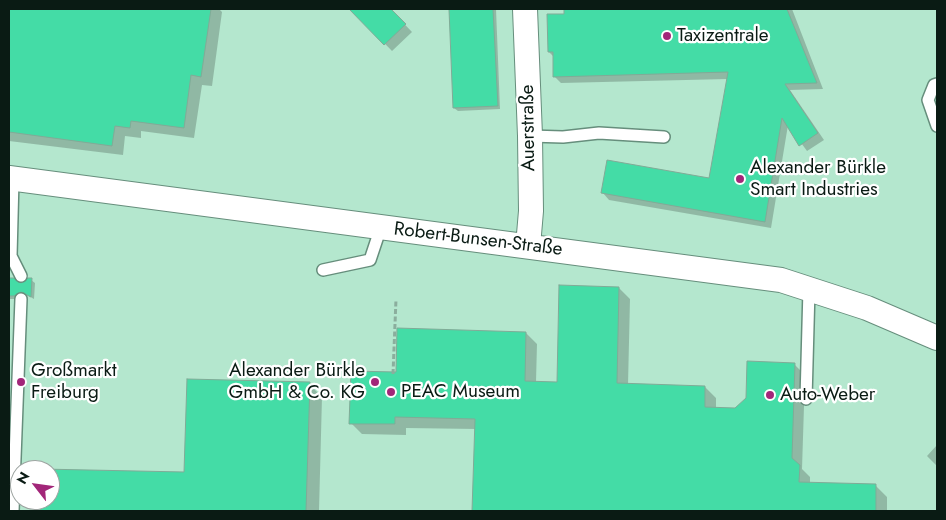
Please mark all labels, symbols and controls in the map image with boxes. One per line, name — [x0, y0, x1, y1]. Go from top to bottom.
place label: Taxizentrale — [677, 25, 769, 47]
marker: Taxizentrale — [661, 30, 673, 42]
street label: Auerstraße — [517, 84, 541, 172]
place label: Alexander Bürkle Smart Industries — [750, 157, 886, 201]
marker: Alexander Bürkle Smart Industries — [734, 173, 746, 185]
street label: Robert-Bunsen-Straße — [392, 218, 564, 262]
place label: Großmarkt Freiburg — [31, 360, 116, 404]
place label: Alexander Bürkle GmbH & Co. KG — [228, 360, 365, 404]
marker: Großmarkt Freiburg — [15, 376, 27, 388]
marker: Alexander Bürkle GmbH & Co. KG — [369, 376, 381, 388]
place label: PEAC Museum — [401, 381, 520, 403]
place label: Auto-Weber — [780, 384, 875, 406]
marker: PEAC Museum — [385, 386, 397, 398]
marker: Auto-Weber — [764, 389, 776, 401]
north arrow — [10, 460, 60, 510]
text: N — [11, 468, 34, 488]

